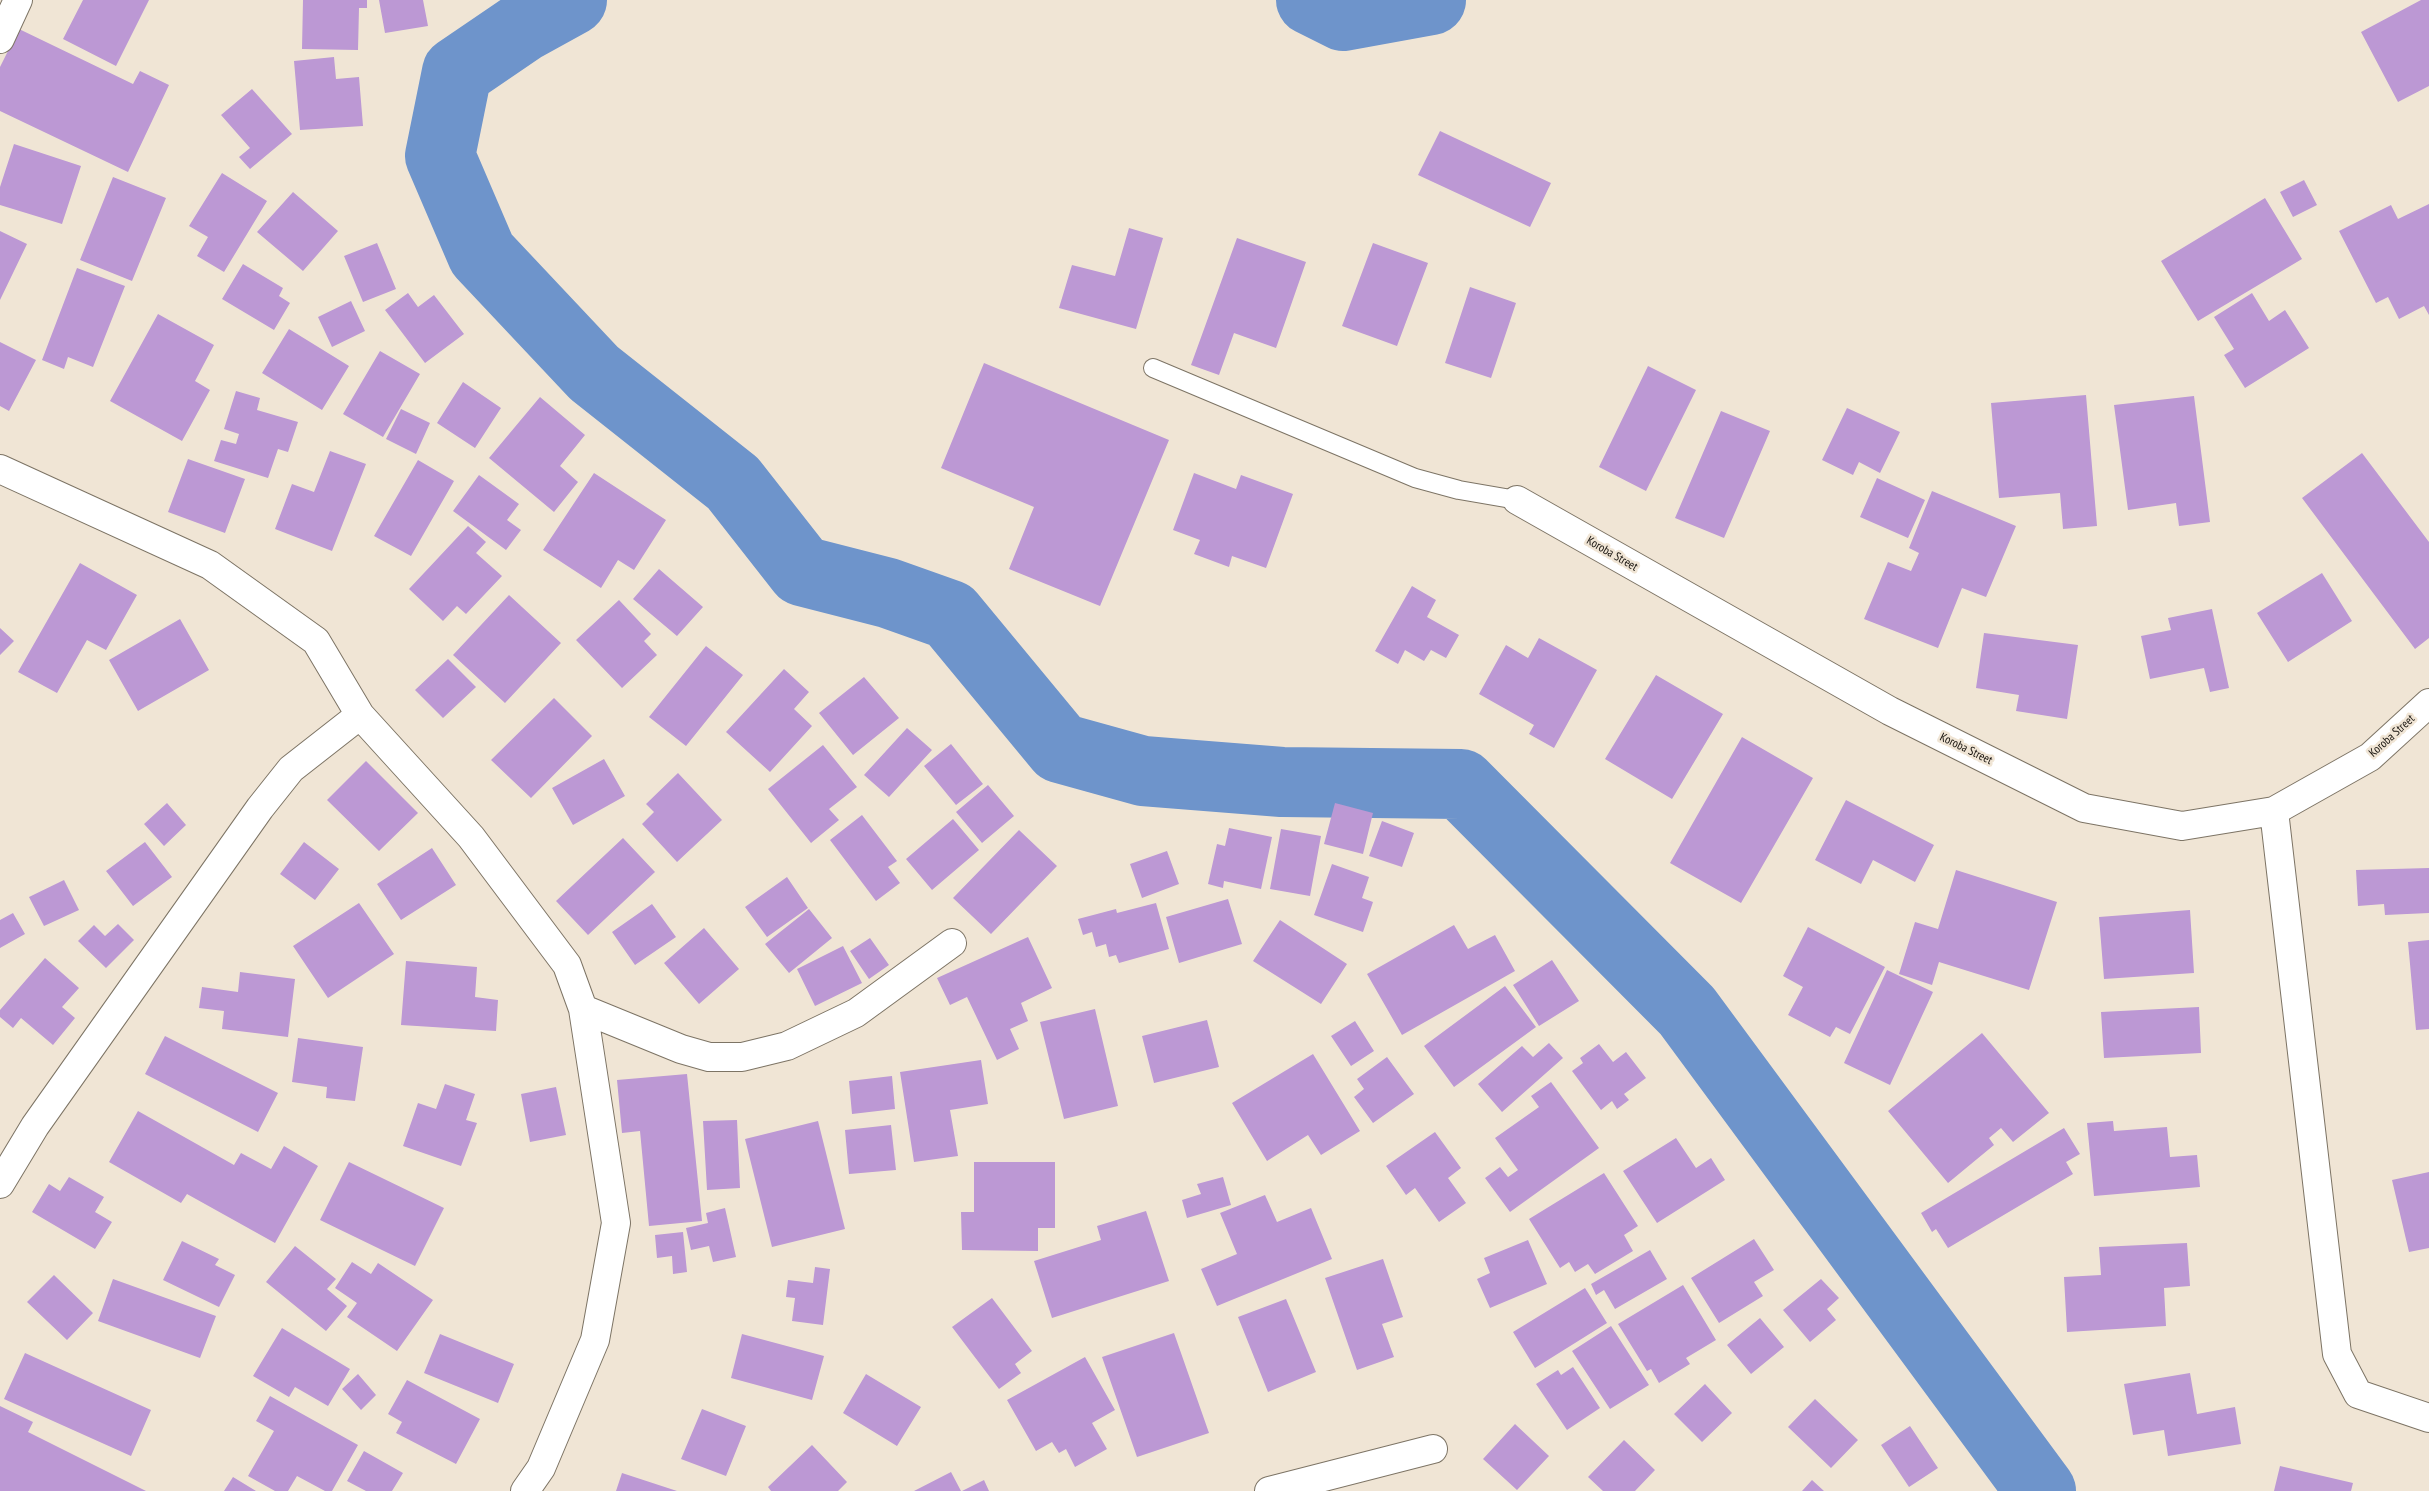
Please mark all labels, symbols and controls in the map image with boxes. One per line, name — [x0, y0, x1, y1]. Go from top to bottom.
street label: Koroba Street — [1584, 534, 1640, 574]
street label: Koroba Street — [2366, 712, 2418, 760]
street label: Koroba Street — [1937, 730, 1995, 768]

